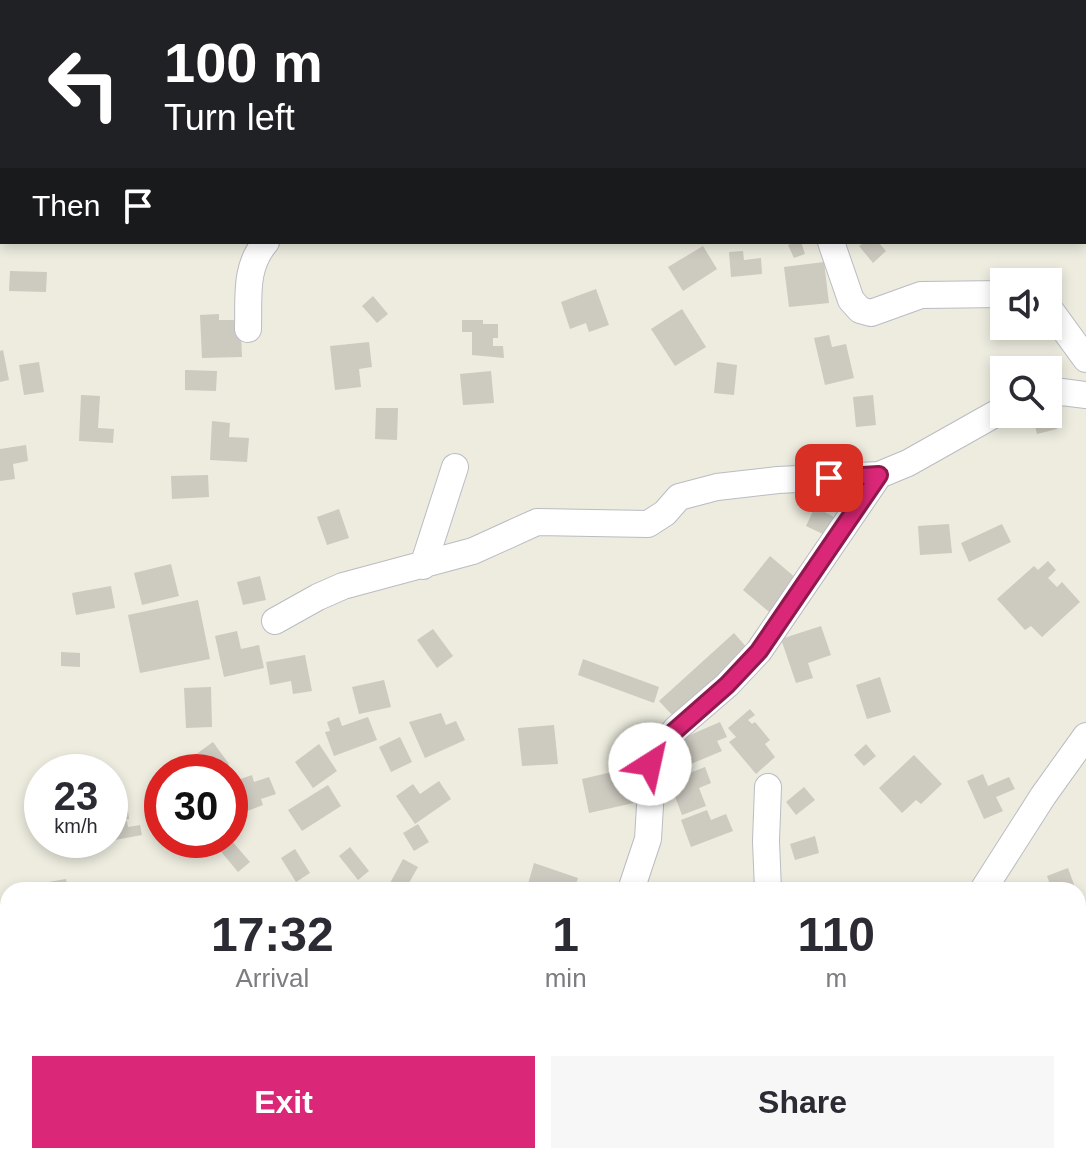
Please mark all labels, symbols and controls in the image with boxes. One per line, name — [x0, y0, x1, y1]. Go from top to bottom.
text: 100 m — [164, 31, 323, 94]
icon: left — [32, 32, 136, 136]
text: Turn left — [164, 97, 295, 138]
icon: arrive — [116, 184, 160, 228]
text: Then — [32, 189, 100, 222]
map controls — [990, 268, 1062, 428]
button: sound — [990, 268, 1062, 340]
button: search — [990, 356, 1062, 428]
pin — [795, 444, 863, 512]
icon: arrive — [807, 456, 851, 500]
position arrow — [608, 722, 692, 806]
speed limit sign: 30 — [144, 754, 248, 858]
text: 23 — [54, 774, 98, 818]
text: km/h — [54, 815, 98, 837]
text: 17:32 — [211, 908, 334, 961]
text: 1 — [552, 908, 579, 961]
text: 110 — [798, 908, 875, 961]
text: Arrival — [236, 963, 309, 993]
text: min — [545, 963, 587, 993]
text: m — [825, 963, 847, 993]
button: Exit — [32, 1056, 535, 1148]
button: Share — [551, 1056, 1054, 1148]

